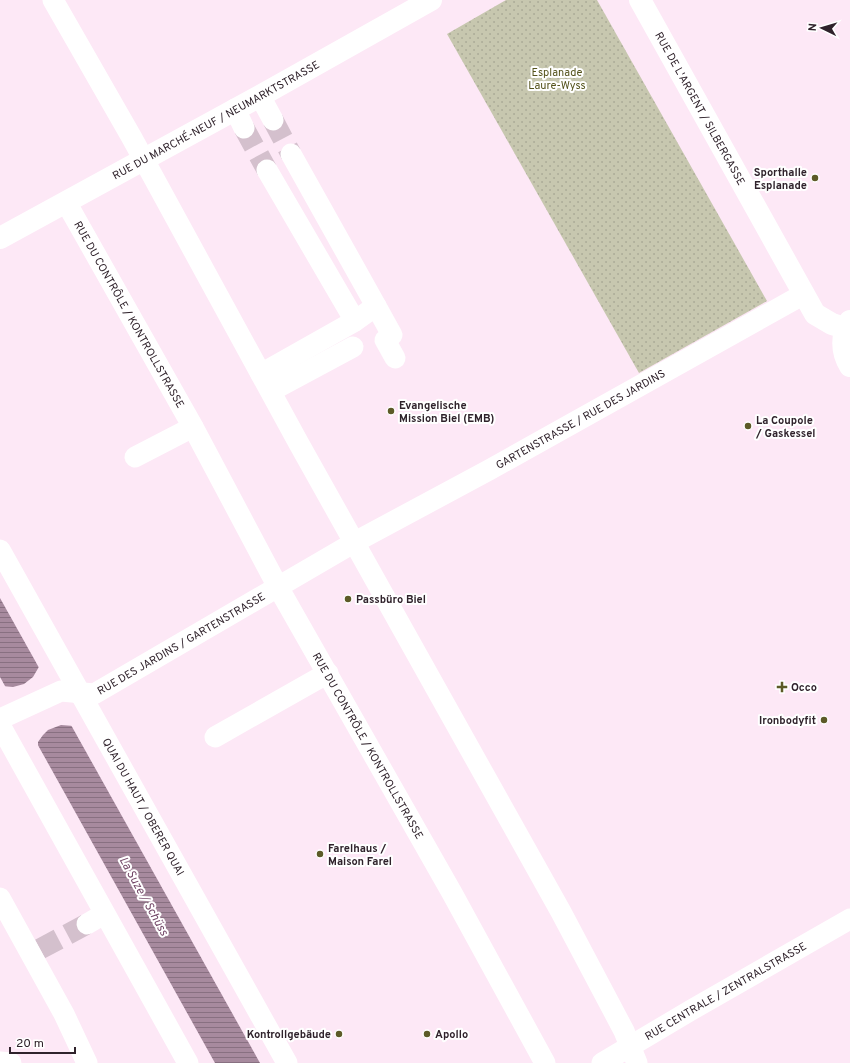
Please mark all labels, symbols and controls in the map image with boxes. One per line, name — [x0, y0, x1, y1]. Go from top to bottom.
north arrow — [802, 8, 842, 48]
text: N — [806, 23, 820, 32]
street label: RUE DE L'ARGENT / SILBERGASSE — [651, 30, 748, 188]
street label: RUE DU MARCHÉ-NEUF / NEUMARKTSTRASSE — [110, 58, 322, 183]
park label: Esplanade Laure-Wyss — [528, 66, 586, 93]
place label: Sporthalle Esplanade — [754, 166, 807, 193]
marker: Sporthalle Esplanade — [810, 173, 820, 183]
street label: RUE DU CONTRÔLE / KONTROLLSTRASSE — [70, 219, 187, 411]
street label: GARTENSTRASSE / RUE DES JARDINS — [494, 367, 668, 473]
place label: Evangelische Mission Biel (EMB) — [399, 399, 494, 426]
marker: Evangelische Mission Biel (EMB) — [386, 406, 396, 416]
place label: La Coupole / Gaskessel — [755, 414, 816, 441]
marker: La Coupole / Gaskessel — [743, 421, 753, 431]
street label: RUE DES JARDINS / GARTENSTRASSE — [95, 590, 268, 699]
place label: Passbüro Biel — [356, 593, 426, 607]
marker: Passbüro Biel — [343, 594, 353, 604]
street label: RUE DU CONTRÔLE / KONTROLLSTRASSE — [309, 650, 426, 842]
marker: Occo — [776, 681, 788, 693]
place label: Occo — [791, 681, 817, 695]
place label: Ironbodyfit — [759, 714, 816, 728]
marker: Ironbodyfit — [819, 715, 829, 725]
street label: QUAI DU HAUT / OBERER QUAI — [99, 736, 187, 878]
place label: Farelhaus / Maison Farel — [328, 842, 392, 869]
marker: Farelhaus / Maison Farel — [315, 849, 325, 859]
water label: La Suze / Schüss — [115, 854, 172, 939]
street label: RUE CENTRALE / ZENTRALSTRASSE — [643, 939, 809, 1044]
place label: Kontrollgebäude — [247, 1028, 331, 1042]
place label: Apollo — [435, 1028, 468, 1042]
scale bar — [10, 1029, 75, 1055]
marker: Kontrollgebäude — [334, 1029, 344, 1039]
marker: Apollo — [422, 1029, 432, 1039]
text: 20 m — [16, 1036, 44, 1052]

